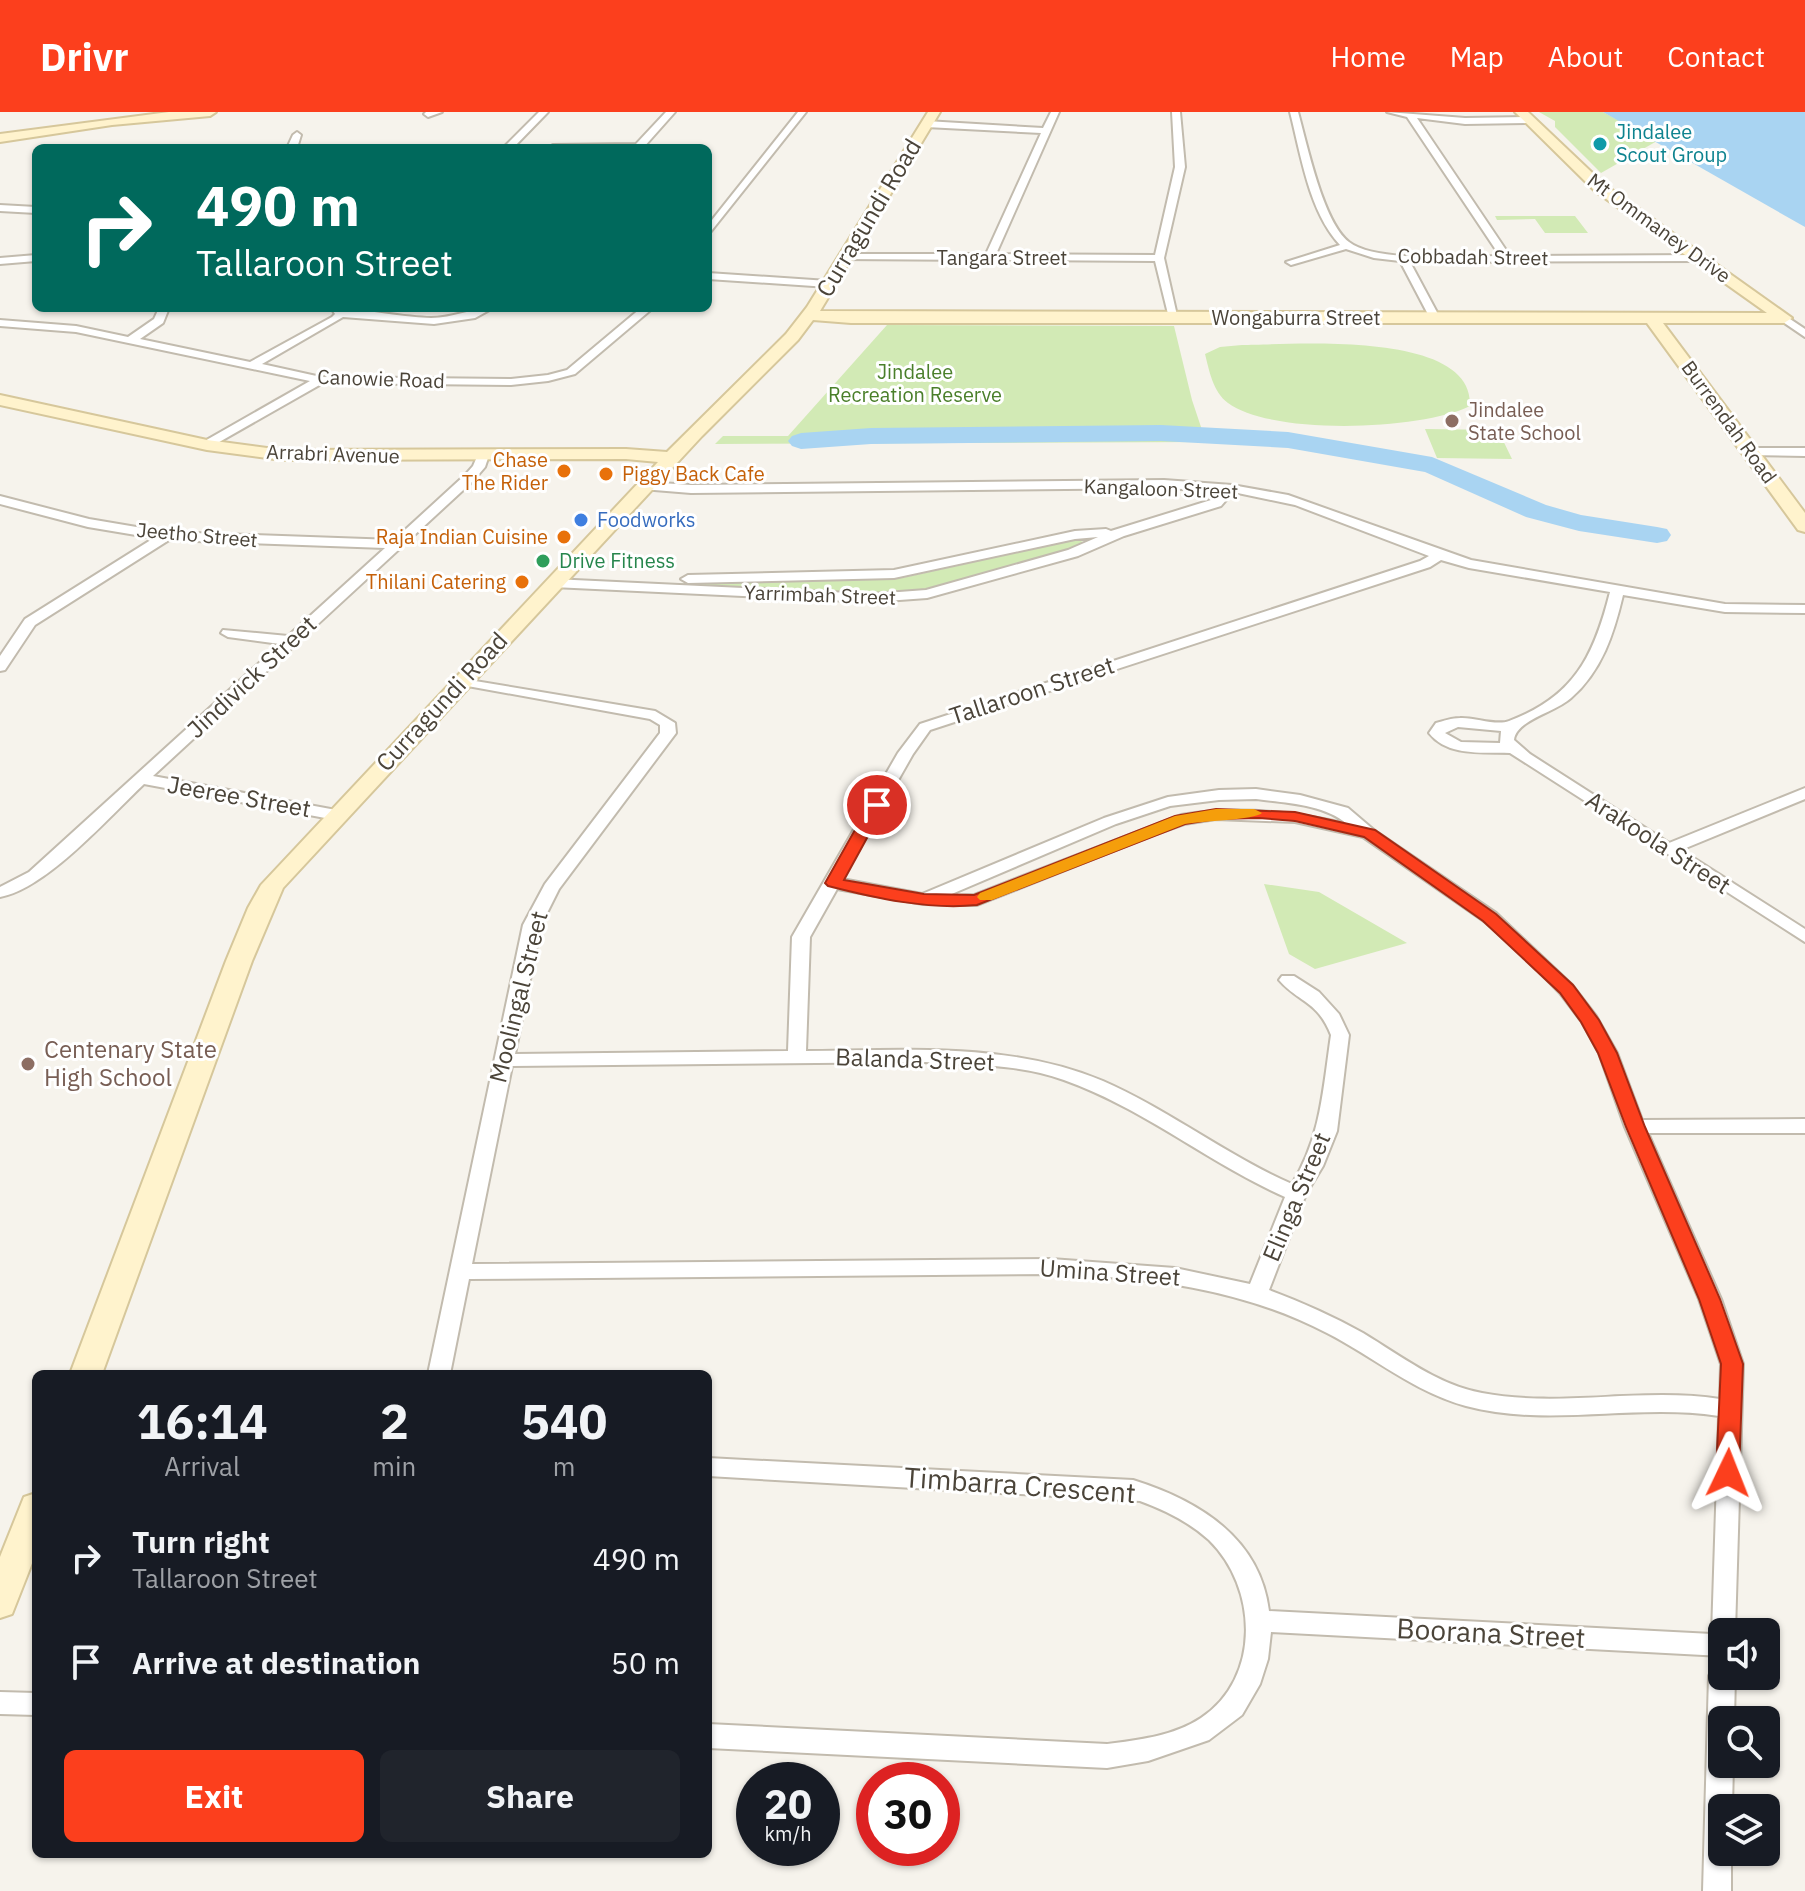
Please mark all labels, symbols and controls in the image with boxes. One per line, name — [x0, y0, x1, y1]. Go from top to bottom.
text: Drivr — [40, 32, 129, 81]
text: Home — [1330, 38, 1406, 75]
text: Map — [1450, 38, 1504, 75]
text: About — [1548, 38, 1623, 75]
text: Contact — [1667, 38, 1765, 75]
place label: Jindalee Scout Group — [1616, 118, 1727, 168]
street label: Curragundi Road — [808, 132, 928, 303]
marker: Jindalee Scout Group — [1591, 135, 1609, 153]
street label: Mt Ommaney Drive — [1582, 166, 1736, 289]
text: 490 m — [196, 169, 360, 241]
icon: right — [64, 176, 168, 280]
text: Tallaroon Street — [196, 239, 453, 286]
street label: Cobbadah Street — [1397, 242, 1549, 271]
street label: Tangara Street — [937, 244, 1067, 271]
street label: Wongaburra Street — [1211, 304, 1381, 331]
street label: Burrendah Road — [1676, 355, 1783, 489]
park label: Jindalee Recreation Reserve — [828, 358, 1002, 408]
street label: Canowie Road — [317, 363, 445, 394]
place label: Jindalee State School — [1468, 396, 1581, 446]
marker: Jindalee State School — [1443, 412, 1461, 430]
street label: Arrabri Avenue — [266, 438, 400, 469]
place label: Chase The Rider — [462, 446, 548, 496]
place label: Piggy Back Cafe — [622, 460, 765, 487]
marker: Chase The Rider — [555, 462, 573, 480]
marker: Piggy Back Cafe — [597, 465, 615, 483]
street label: Kangaloon Street — [1083, 472, 1239, 505]
place label: Foodworks — [597, 506, 696, 533]
marker: Foodworks — [572, 511, 590, 529]
street label: Jeetho Street — [135, 516, 259, 553]
place label: Raja Indian Cuisine — [376, 523, 548, 550]
marker: Raja Indian Cuisine — [555, 528, 573, 546]
place label: Drive Fitness — [559, 547, 675, 574]
marker: Drive Fitness — [534, 552, 552, 570]
place label: Thilani Catering — [366, 568, 506, 595]
marker: Thilani Catering — [513, 573, 531, 591]
street label: Yarrimbah Street — [744, 578, 896, 611]
street label: Jindivick Street — [180, 608, 323, 745]
street label: Curragundi Road — [368, 625, 514, 778]
street label: Tallaroon Street — [945, 648, 1118, 732]
street label: Jeeree Street — [165, 768, 313, 824]
pin — [843, 771, 911, 839]
icon: arrive — [855, 783, 899, 827]
street label: Arakoola Street — [1580, 783, 1737, 901]
street label: Moolingal Street — [481, 908, 555, 1086]
place label: Centenary State High School — [44, 1033, 217, 1093]
street label: Balanda Street — [835, 1040, 995, 1078]
marker: Centenary State High School — [19, 1055, 37, 1073]
street label: Elinga Street — [1255, 1127, 1338, 1266]
street label: Umina Street — [1039, 1251, 1182, 1293]
text: 16:14 — [137, 1390, 268, 1452]
text: 2 — [380, 1390, 409, 1452]
text: 540 — [521, 1390, 607, 1452]
position arrow — [1686, 1431, 1770, 1515]
text: Arrival — [164, 1449, 240, 1483]
text: min — [372, 1449, 416, 1483]
text: m — [553, 1449, 575, 1483]
street label: Timbarra Crescent — [903, 1458, 1137, 1511]
text: Turn right — [132, 1522, 270, 1561]
icon: right — [64, 1536, 108, 1580]
text: 490 m — [593, 1539, 680, 1578]
text: Tallaroon Street — [132, 1561, 318, 1595]
street label: Boorana Street — [1396, 1609, 1586, 1656]
map controls — [1708, 1618, 1780, 1866]
button: sound — [1708, 1618, 1780, 1690]
icon: arrive — [64, 1640, 108, 1684]
text: Arrive at destination — [132, 1643, 420, 1682]
text: 50 m — [611, 1643, 680, 1682]
button: search — [1708, 1706, 1780, 1778]
button: Exit — [64, 1750, 364, 1842]
button: Share — [380, 1750, 680, 1842]
speed limit sign: 30 — [856, 1762, 960, 1866]
text: 20 — [764, 1778, 812, 1830]
button: layers — [1708, 1794, 1780, 1866]
text: km/h — [764, 1820, 812, 1847]

